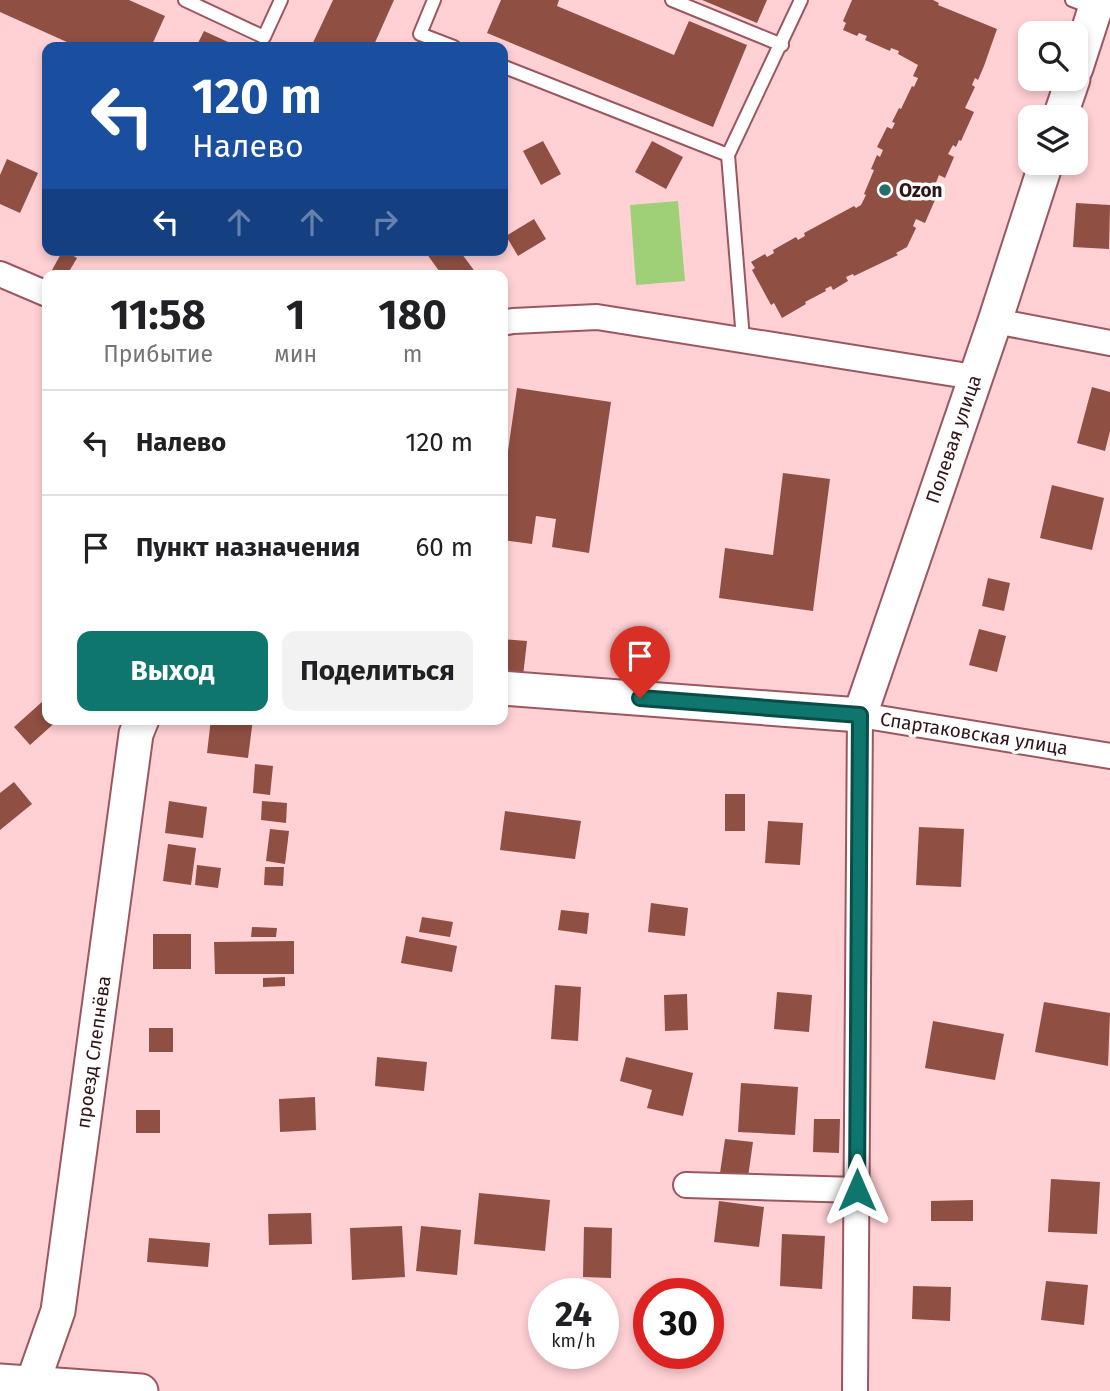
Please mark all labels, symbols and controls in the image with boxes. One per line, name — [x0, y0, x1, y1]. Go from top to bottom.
map controls — [1018, 21, 1088, 175]
button: search — [1018, 21, 1088, 91]
text: 120 m — [192, 67, 322, 126]
icon: left — [77, 70, 168, 161]
button: layers — [1018, 105, 1088, 175]
text: Налево — [192, 127, 304, 165]
place label: Ozon — [899, 179, 943, 202]
marker: Ozon — [877, 182, 893, 198]
icon: left — [147, 203, 185, 241]
icon: ahead — [220, 203, 258, 241]
icon: ahead — [293, 203, 331, 241]
icon: right — [366, 203, 404, 241]
text: 11:58 — [110, 290, 206, 340]
text: 1 — [286, 290, 305, 340]
text: 180 — [378, 290, 447, 340]
text: Прибытие — [103, 340, 213, 368]
text: мин — [274, 340, 317, 368]
text: m — [403, 340, 422, 368]
street label: Полевая улица — [921, 372, 986, 506]
icon: left — [77, 424, 115, 462]
text: Налево — [136, 427, 226, 458]
text: 120 m — [405, 427, 473, 458]
icon: arrive — [77, 529, 115, 567]
text: Пункт назначения — [136, 532, 360, 563]
text: 60 m — [415, 532, 473, 563]
pin — [610, 626, 670, 698]
button: Выход — [77, 631, 268, 711]
button: Поделиться — [282, 631, 473, 711]
icon: arrive — [621, 637, 659, 675]
street label: Спартаковская улица — [878, 707, 1069, 760]
street label: проезд Слепнёва — [71, 974, 116, 1130]
position arrow — [820, 1153, 894, 1227]
speed limit sign: 30 — [633, 1278, 724, 1369]
text: 24 — [555, 1293, 592, 1335]
text: km/h — [551, 1330, 596, 1352]

